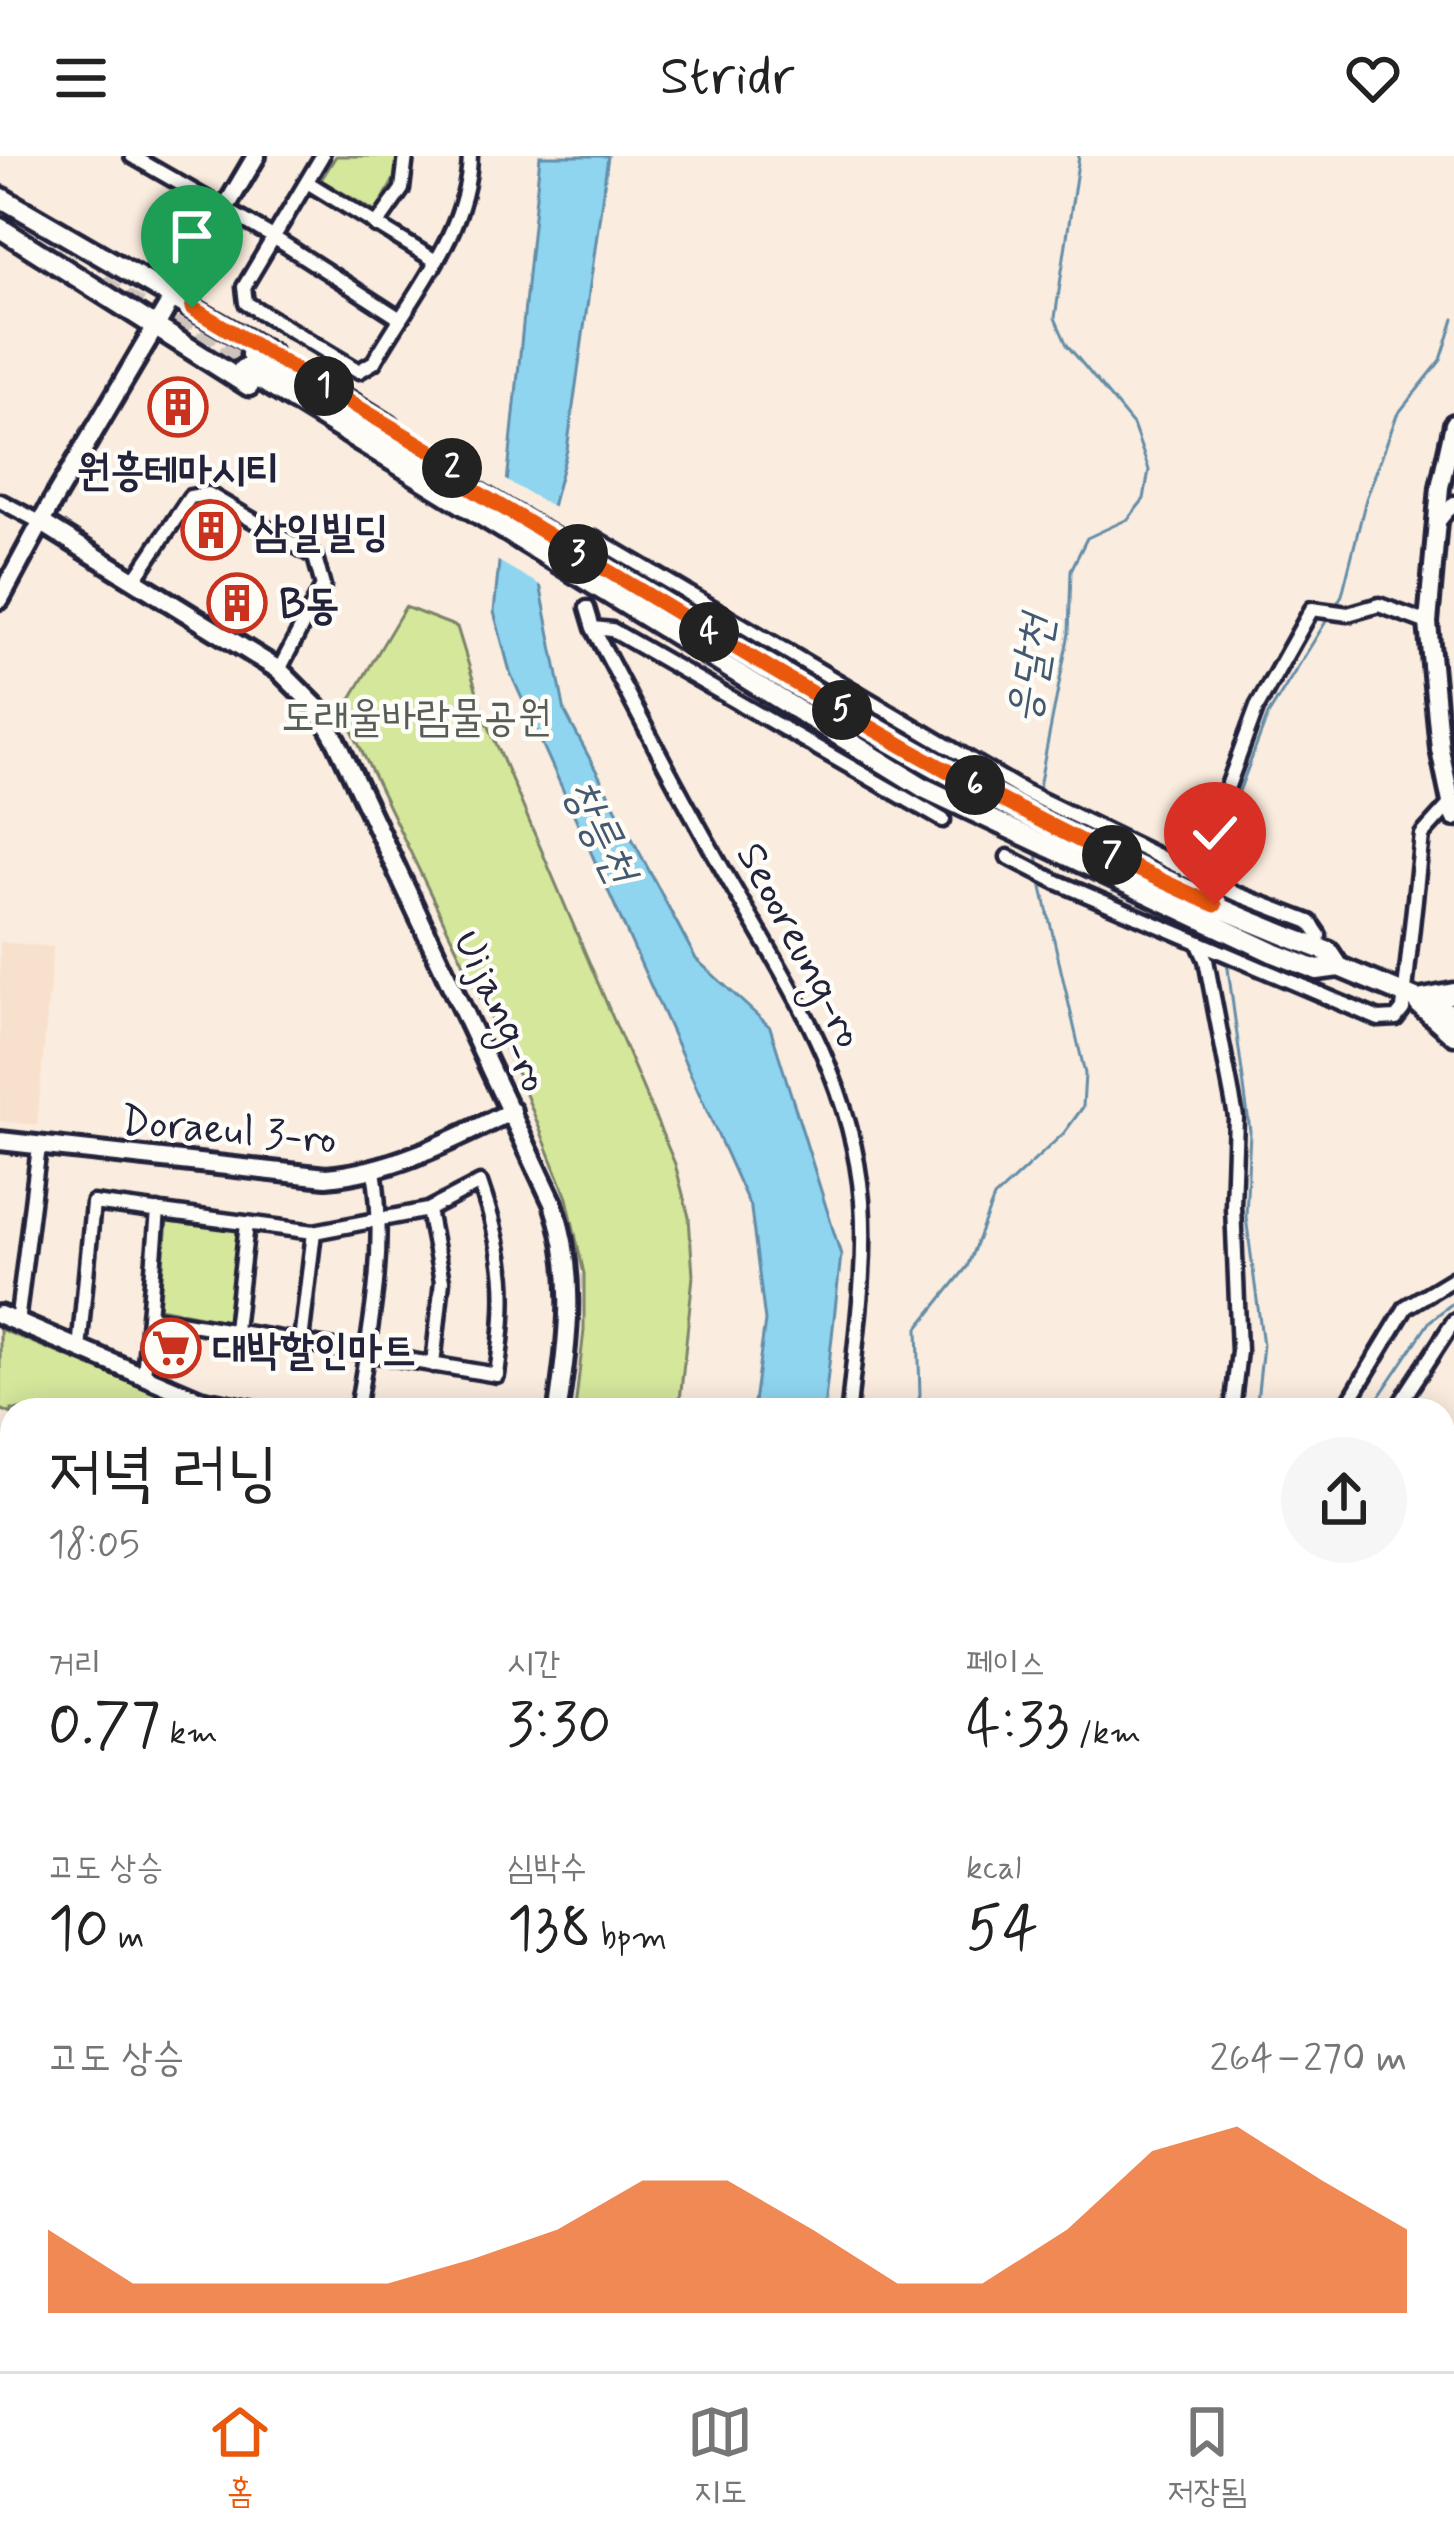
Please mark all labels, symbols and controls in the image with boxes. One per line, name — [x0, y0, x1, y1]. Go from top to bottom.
text: Stridr — [660, 43, 794, 114]
icon: menu — [48, 45, 114, 111]
icon: heart — [1340, 45, 1406, 111]
pin — [141, 185, 243, 308]
icon: arrive — [159, 203, 225, 269]
pin: 1 — [294, 356, 354, 416]
text: 1 — [317, 364, 331, 408]
building icon: 원흥테마시티 — [147, 376, 209, 438]
pin: 2 — [422, 438, 482, 498]
place label: 원흥테마시티 — [77, 445, 279, 500]
text: 2 — [444, 446, 460, 490]
building icon: 삼일빌딩 — [180, 499, 242, 561]
place label: 삼일빌딩 — [253, 506, 388, 561]
pin: 3 — [548, 524, 608, 584]
text: 3 — [571, 532, 585, 576]
building icon: B동 — [206, 572, 268, 634]
place label: B동 — [279, 579, 339, 634]
pin: 4 — [679, 602, 739, 662]
water label: 응달천 — [994, 608, 1070, 728]
text: 4 — [699, 610, 719, 654]
pin: 5 — [812, 680, 872, 740]
text: 5 — [832, 688, 852, 732]
park label: 도래울바람물공원 — [281, 691, 551, 746]
pin: 6 — [945, 755, 1005, 815]
text: 6 — [967, 763, 983, 807]
water label: 창릉천 — [549, 770, 651, 897]
pin — [1164, 782, 1266, 905]
icon: check — [1182, 800, 1248, 866]
pin: 7 — [1082, 825, 1142, 885]
street label: Seooreung-ro — [719, 833, 876, 1059]
text: 7 — [1102, 833, 1122, 877]
street label: Uijang-ro — [436, 922, 561, 1103]
street label: Doraeul 3-ro — [119, 1095, 339, 1168]
supermarket icon: 대박할인마트 — [140, 1317, 202, 1379]
place label: 대박할인마트 — [213, 1324, 416, 1379]
text: 저녁 러닝 — [48, 1432, 278, 1518]
button: share — [1281, 1437, 1407, 1563]
text: 18:05 — [48, 1520, 140, 1571]
text: 거리 — [48, 1643, 101, 1687]
text: 시간 — [507, 1643, 560, 1687]
text: 페이스 — [966, 1643, 1046, 1687]
text: 0.77 — [48, 1687, 161, 1766]
text: 3:30 — [507, 1687, 612, 1766]
text: 4:33 — [966, 1687, 1069, 1766]
text: km — [161, 1712, 218, 1756]
text: /km — [1069, 1712, 1141, 1756]
text: 고도 상승 — [48, 1847, 163, 1891]
text: 심박수 — [507, 1847, 587, 1891]
text: kcal — [966, 1847, 1021, 1891]
text: 10 — [48, 1891, 109, 1970]
text: 138 — [507, 1891, 592, 1970]
text: 54 — [966, 1891, 1038, 1970]
text: m — [109, 1916, 144, 1960]
text: bpm — [592, 1916, 667, 1960]
text: 고도 상승 — [48, 2034, 184, 2085]
text: 264–270 m — [1210, 2034, 1407, 2085]
tab: 홈 — [207, 2399, 273, 2515]
tab: 지도 — [687, 2399, 753, 2515]
tab: 저장됨 — [1167, 2399, 1247, 2515]

